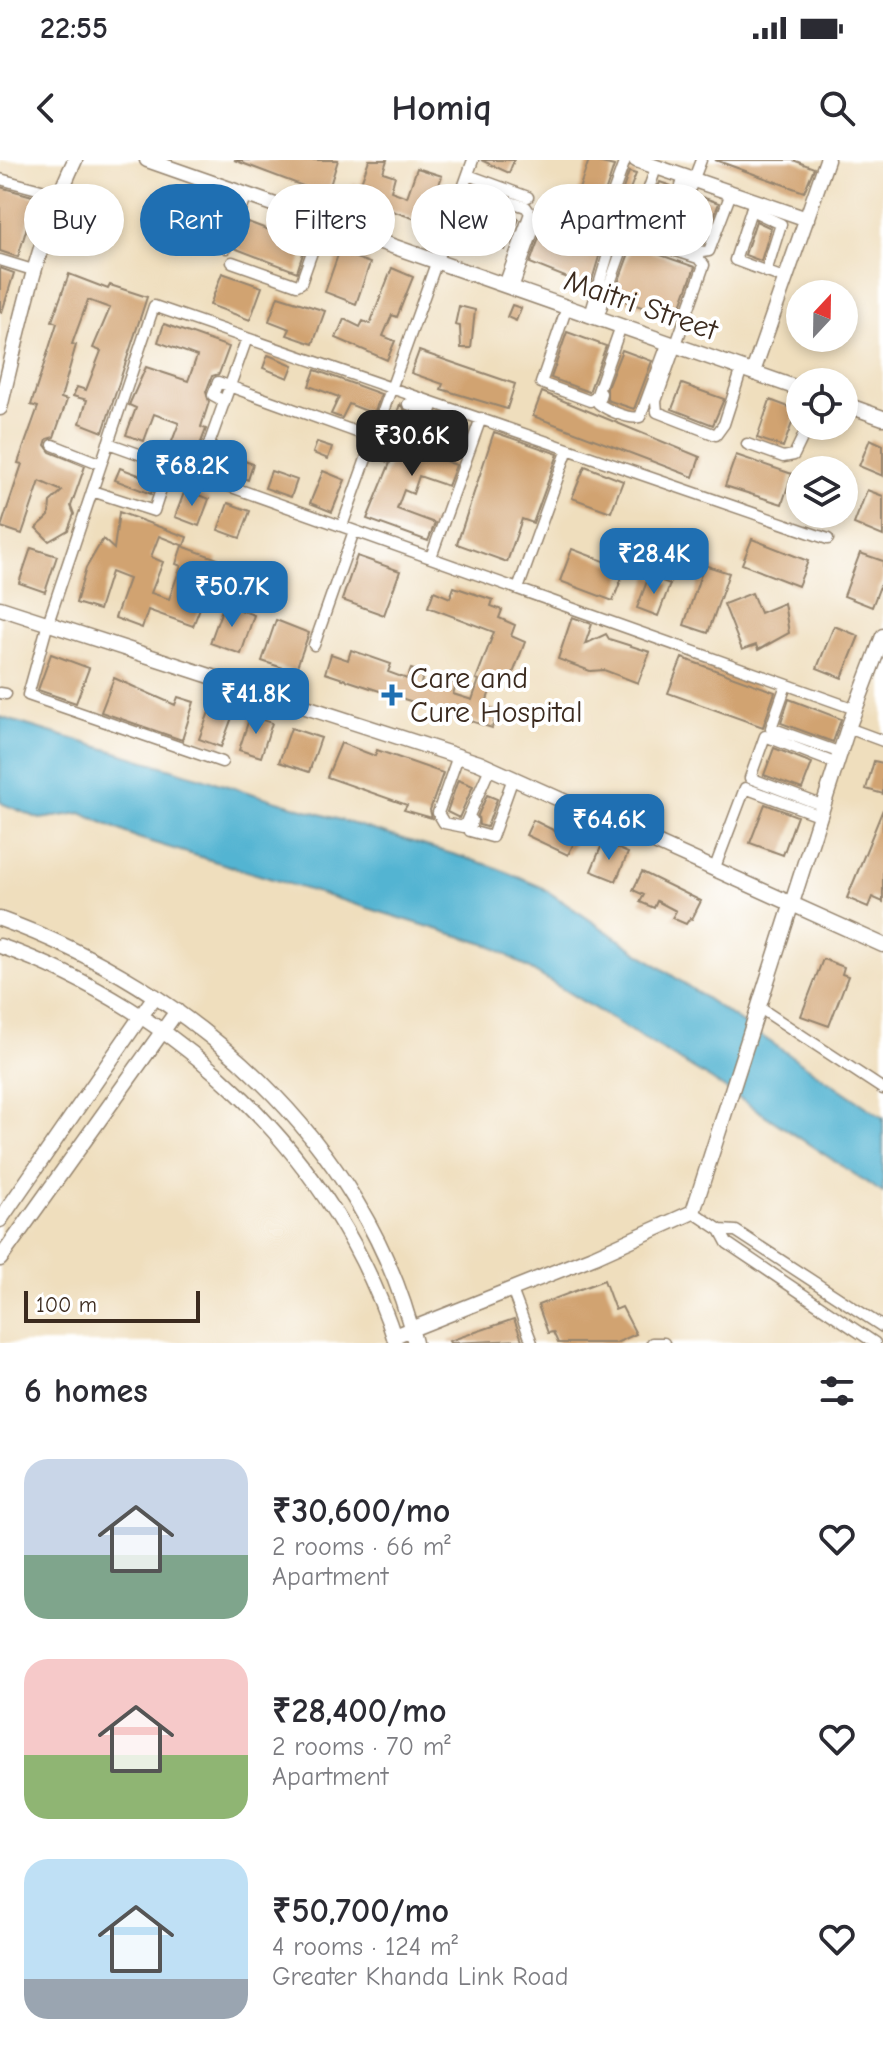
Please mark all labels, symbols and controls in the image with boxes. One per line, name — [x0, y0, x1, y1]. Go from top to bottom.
text: 22:55 — [40, 11, 108, 46]
icon: back — [24, 86, 68, 130]
icon: search — [815, 86, 859, 130]
text: Homiq — [391, 88, 492, 129]
chip: Buy — [24, 184, 124, 256]
chip: Rent — [140, 184, 250, 256]
chip: Filters — [266, 184, 395, 256]
chip: New — [411, 184, 516, 256]
chip: Apartment — [532, 184, 713, 256]
street label: Maitri Street — [560, 263, 723, 349]
north arrow — [786, 280, 858, 352]
map controls — [786, 280, 858, 528]
button: locate — [786, 368, 858, 440]
pin: ₹30.6K — [347, 410, 477, 478]
text: ₹30.6K — [374, 421, 450, 451]
pin: ₹68.2K — [127, 440, 257, 508]
text: ₹68.2K — [155, 451, 229, 481]
button: layers — [786, 456, 858, 528]
pin: ₹28.4K — [589, 528, 719, 596]
text: ₹28.4K — [618, 539, 690, 569]
pin: ₹50.7K — [167, 561, 297, 629]
text: ₹50.7K — [195, 572, 269, 602]
place label: Care and Cure Hospital — [410, 661, 582, 730]
pin: ₹41.8K — [191, 668, 321, 736]
text: ₹41.8K — [221, 679, 291, 709]
marker: Care and Cure Hospital — [381, 684, 403, 706]
pin: ₹64.6K — [544, 794, 674, 862]
text: ₹64.6K — [572, 805, 646, 835]
scale bar — [24, 1287, 200, 1323]
text: 100 m — [36, 1292, 97, 1318]
icon: filters — [815, 1369, 859, 1413]
text: 6 homes — [24, 1371, 148, 1411]
icon: home — [88, 1491, 184, 1587]
text: ₹30,600/mo — [272, 1491, 450, 1531]
icon: heart — [815, 1517, 859, 1561]
text: 2 rooms · 66 m² — [272, 1532, 451, 1562]
text: Apartment — [272, 1562, 388, 1592]
icon: home — [88, 1691, 184, 1787]
text: ₹28,400/mo — [272, 1691, 447, 1731]
icon: heart — [815, 1717, 859, 1761]
text: 2 rooms · 70 m² — [272, 1732, 451, 1762]
text: Apartment — [272, 1762, 388, 1792]
icon: home — [88, 1891, 184, 1987]
text: ₹50,700/mo — [272, 1891, 449, 1931]
icon: heart — [815, 1917, 859, 1961]
text: 4 rooms · 124 m² — [272, 1932, 458, 1962]
text: Greater Khanda Link Road — [272, 1962, 568, 1992]

